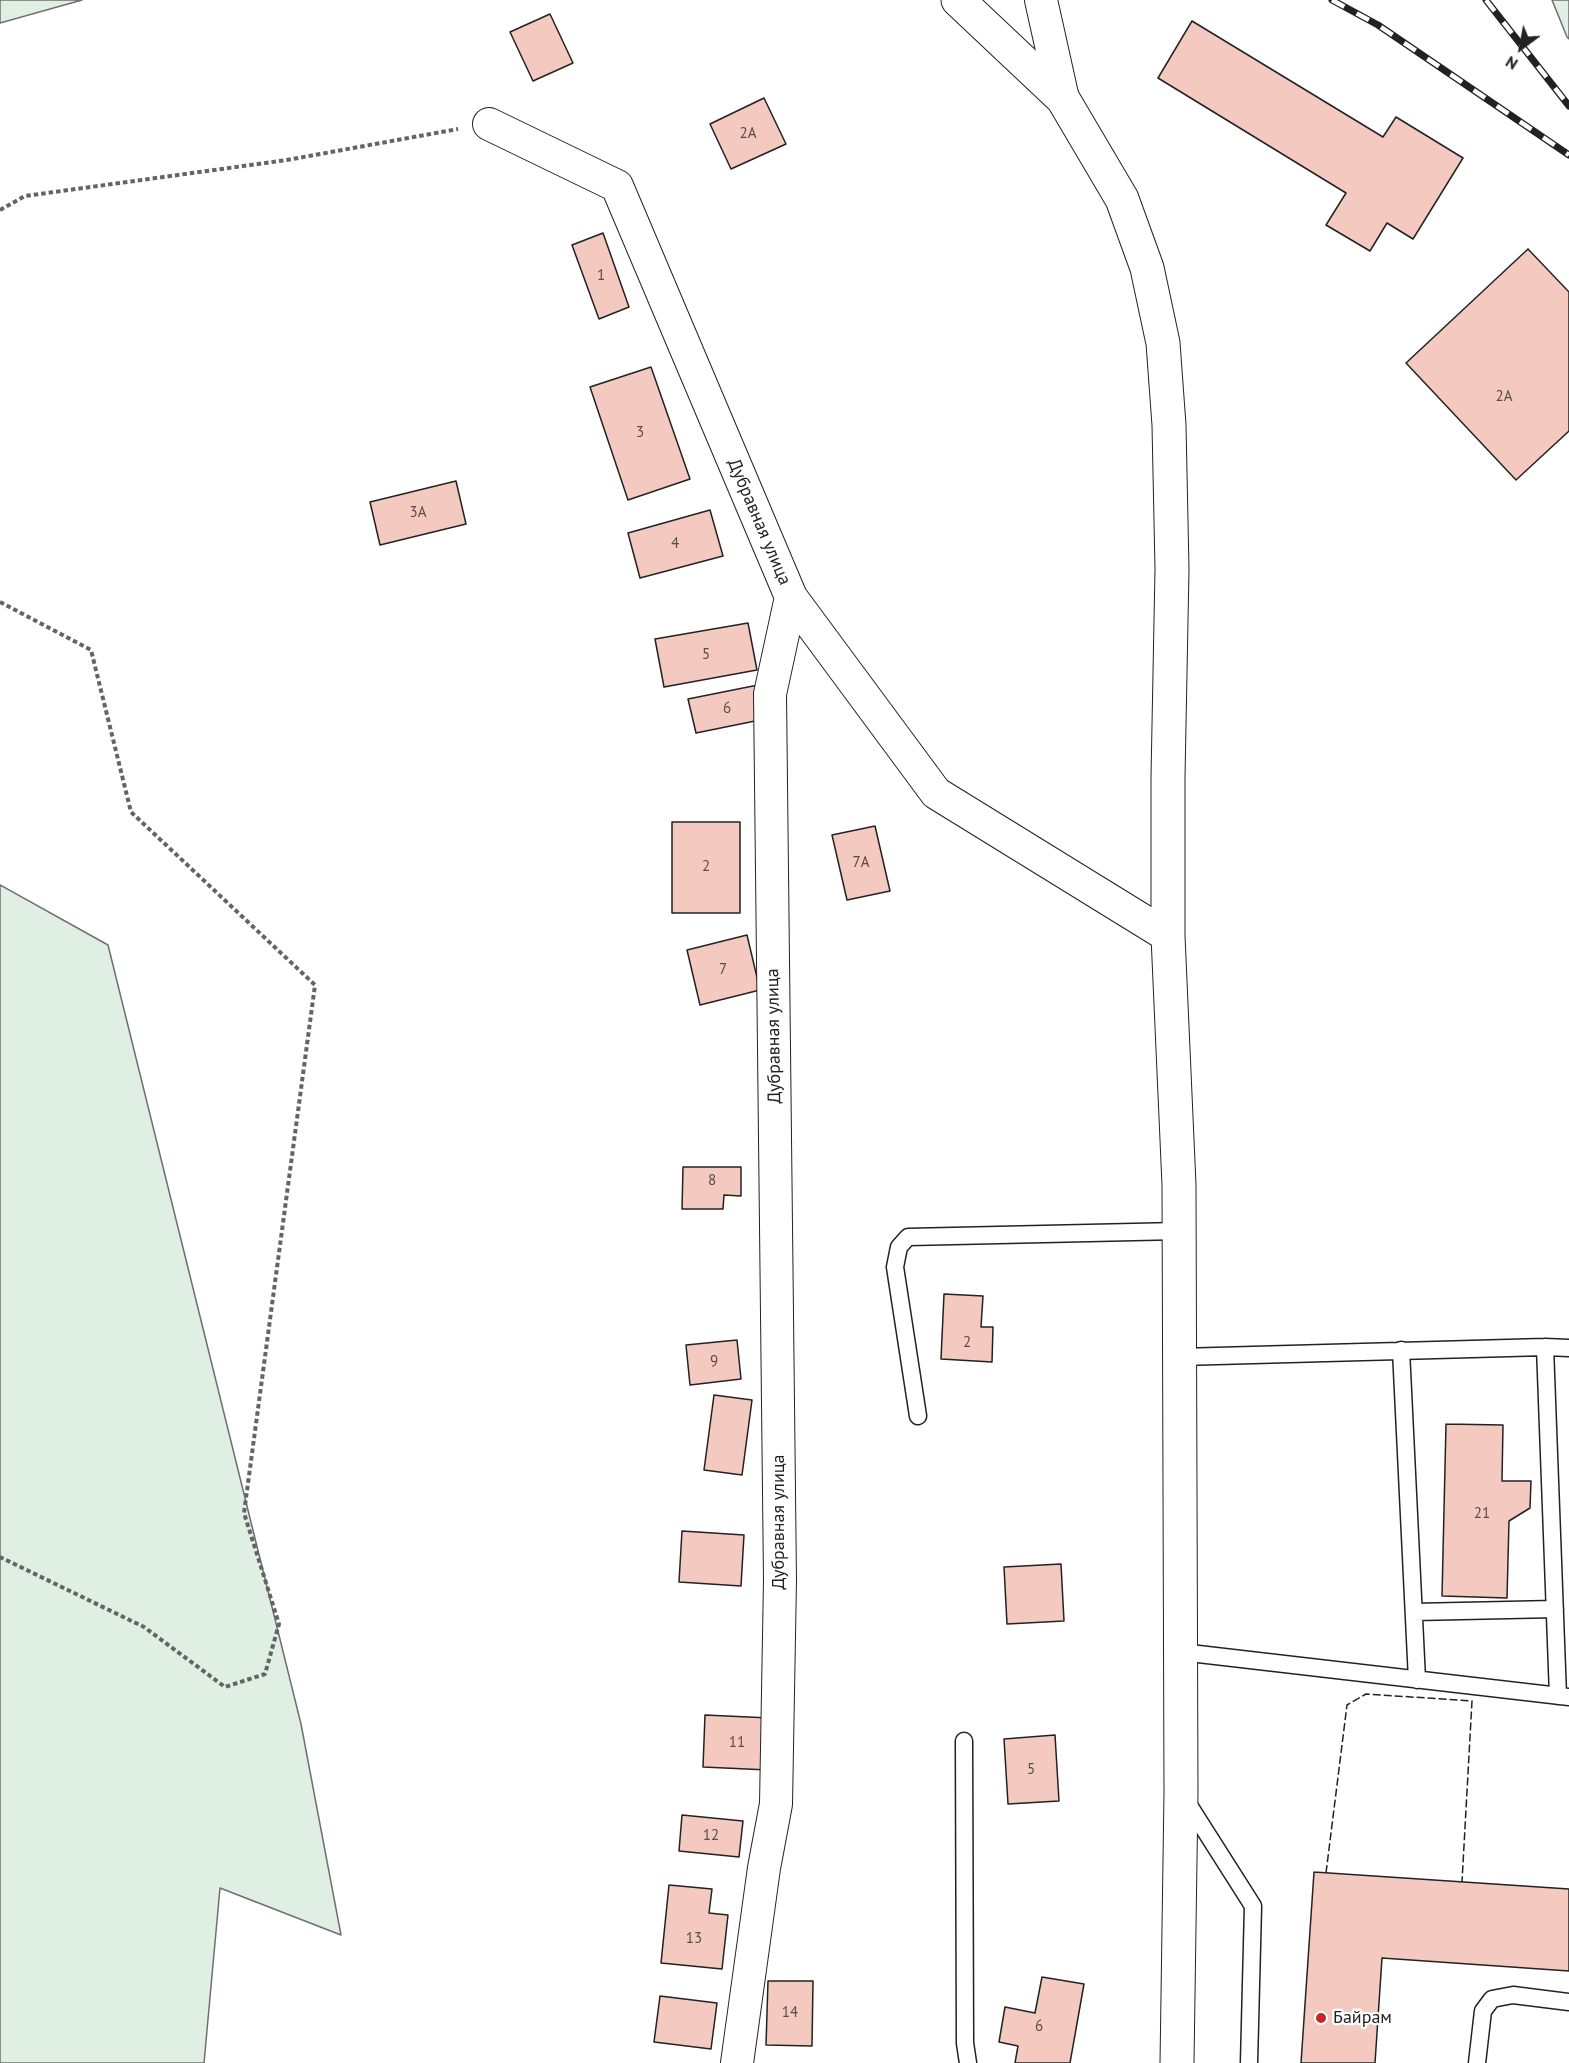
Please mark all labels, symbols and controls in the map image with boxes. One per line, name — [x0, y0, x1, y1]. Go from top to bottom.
north arrow — [1491, 18, 1551, 78]
text: N — [1502, 52, 1521, 75]
house number: 2А — [740, 125, 756, 143]
house number: 1 — [597, 267, 605, 285]
house number: 2А — [1496, 388, 1512, 406]
house number: 3 — [636, 424, 644, 442]
street label: Дубравная улица — [723, 456, 795, 588]
house number: 3А — [410, 504, 426, 522]
house number: 4 — [671, 535, 679, 553]
house number: 5 — [702, 646, 710, 664]
house number: 6 — [723, 700, 731, 718]
house number: 7А — [853, 854, 869, 872]
house number: 2 — [702, 858, 710, 876]
house number: 7 — [719, 961, 727, 979]
street label: Дубравная улица — [762, 968, 786, 1104]
house number: 8 — [708, 1172, 716, 1190]
house number: 2 — [963, 1334, 971, 1352]
house number: 9 — [710, 1353, 718, 1371]
street label: Дубравная улица — [768, 1454, 790, 1590]
house number: 21 — [1474, 1505, 1490, 1523]
house number: 11 — [729, 1734, 745, 1752]
house number: 5 — [1027, 1761, 1035, 1779]
house number: 12 — [703, 1827, 719, 1845]
house number: 13 — [686, 1930, 702, 1948]
house number: 14 — [782, 2004, 798, 2022]
place label: Байрам — [1333, 2007, 1392, 2029]
marker: Байрам — [1314, 2011, 1328, 2025]
house number: 6 — [1035, 2018, 1043, 2036]

